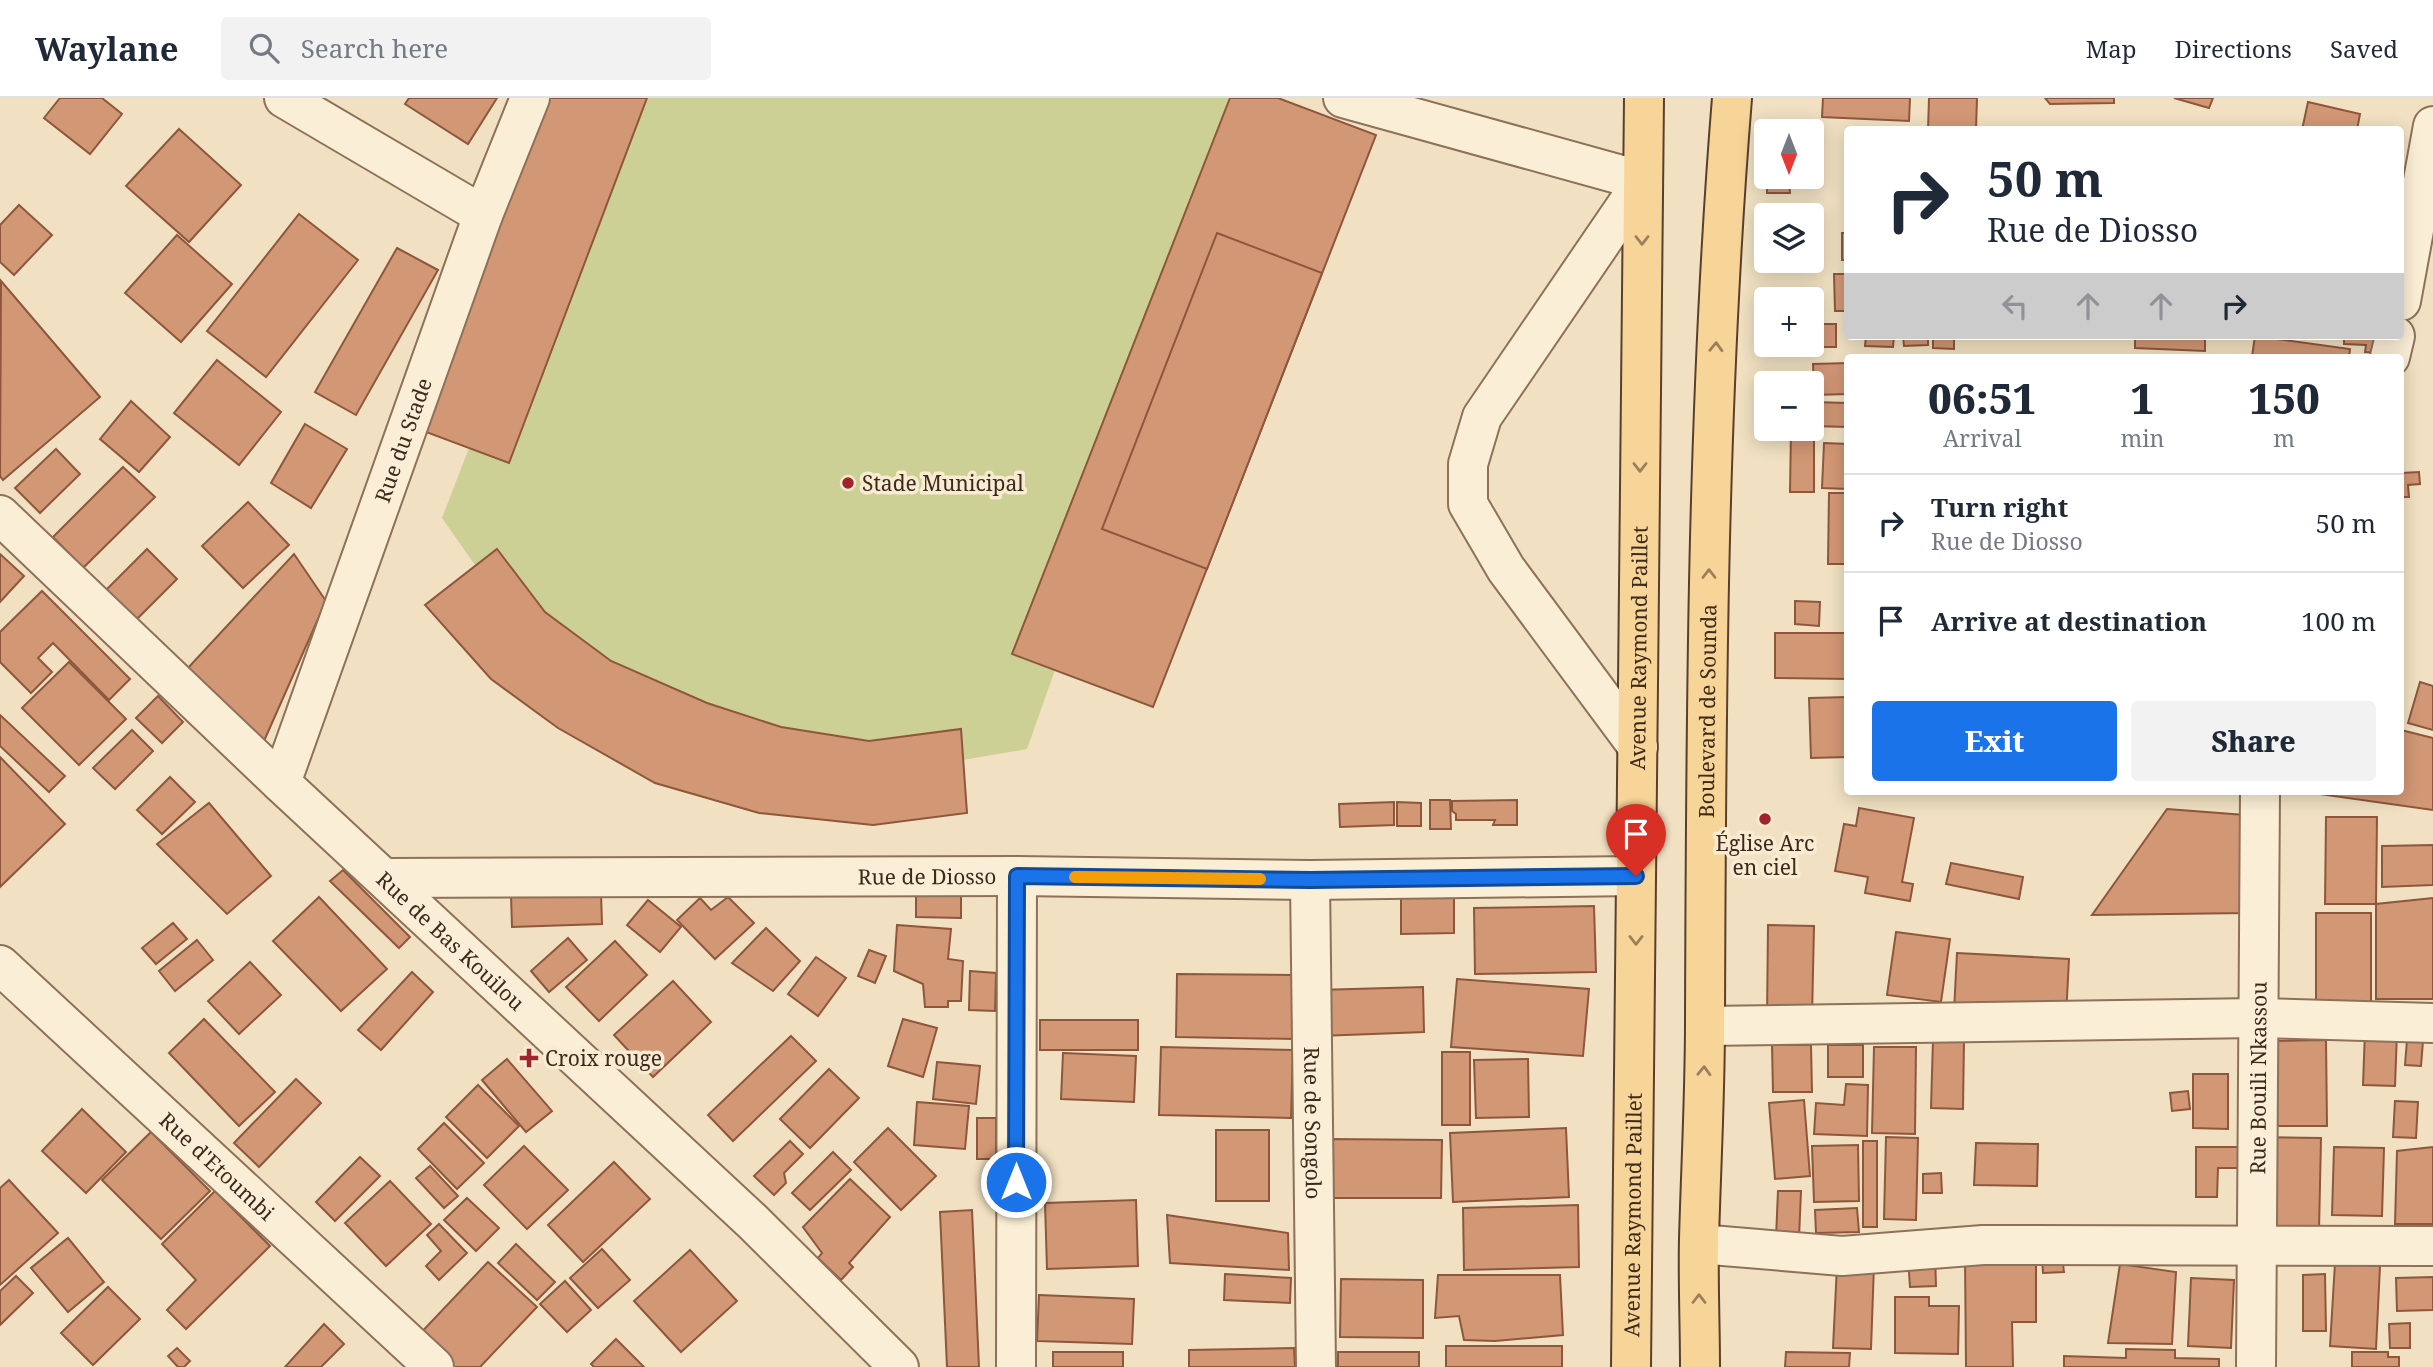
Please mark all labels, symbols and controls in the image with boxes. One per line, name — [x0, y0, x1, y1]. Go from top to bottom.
search box — [221, 17, 711, 80]
text: Waylane — [35, 26, 179, 71]
icon: search — [245, 29, 283, 67]
text: Search here — [301, 30, 448, 66]
text: Map — [2086, 32, 2137, 65]
text: Directions — [2175, 32, 2292, 65]
text: Saved — [2330, 32, 2398, 65]
north arrow — [1754, 119, 1824, 189]
map controls — [1754, 119, 1824, 441]
text: 50 m — [1987, 145, 2103, 211]
icon: right — [1872, 154, 1963, 245]
button: layers — [1754, 203, 1824, 273]
text: Rue de Diosso — [1987, 208, 2198, 251]
one-way arrow — [1634, 235, 1650, 245]
button: + — [1754, 287, 1824, 357]
icon: left — [1996, 287, 2034, 325]
icon: ahead — [2069, 287, 2107, 325]
icon: ahead — [2142, 287, 2180, 325]
icon: right — [2215, 287, 2253, 325]
one-way arrow — [1708, 341, 1723, 352]
text: 06:51 — [1928, 369, 2036, 426]
text: 1 — [2131, 369, 2154, 426]
text: 150 — [2248, 369, 2320, 426]
button: − — [1754, 371, 1824, 441]
street label: Rue du Stade — [368, 374, 438, 506]
text: Arrival — [1943, 422, 2022, 454]
text: min — [2120, 422, 2164, 454]
text: m — [2273, 422, 2295, 454]
one-way arrow — [1632, 462, 1648, 473]
place label: Stade Municipal — [862, 469, 1024, 497]
marker: Stade Municipal — [840, 475, 856, 491]
text: Turn right — [1931, 489, 2068, 525]
icon: right — [1872, 504, 1910, 542]
text: 50 m — [2316, 505, 2376, 541]
text: Rue de Diosso — [1931, 525, 2083, 557]
street label: Avenue Raymond Paillet — [1623, 526, 1654, 770]
one-way arrow — [1701, 569, 1717, 579]
icon: arrive — [1872, 602, 1910, 640]
text: Arrive at destination — [1931, 603, 2207, 639]
text: 100 m — [2301, 603, 2376, 639]
street label: Boulevard de Sounda — [1692, 604, 1723, 818]
button: Exit — [1872, 701, 2117, 781]
button: Share — [2131, 701, 2376, 781]
pin — [1606, 804, 1666, 876]
marker: Église Arc en ciel — [1757, 811, 1773, 827]
icon: arrive — [1617, 815, 1655, 853]
place label: Église Arc en ciel — [1716, 829, 1814, 881]
street label: Rue de Diosso — [858, 862, 996, 891]
street label: Rue de Bas Kouilou — [371, 865, 531, 1017]
one-way arrow — [1628, 935, 1644, 945]
street label: Rue Bouili Nkassou — [2243, 981, 2273, 1175]
place label: Croix rouge — [545, 1044, 662, 1072]
street label: Rue de Songolo — [1298, 1046, 1328, 1199]
marker: Croix rouge — [519, 1048, 539, 1068]
one-way arrow — [1696, 1066, 1712, 1076]
street label: Avenue Raymond Paillet — [1617, 1093, 1648, 1337]
street label: Rue d'Etoumbi — [154, 1106, 281, 1226]
position arrow — [979, 1145, 1053, 1219]
one-way arrow — [1691, 1293, 1707, 1304]

